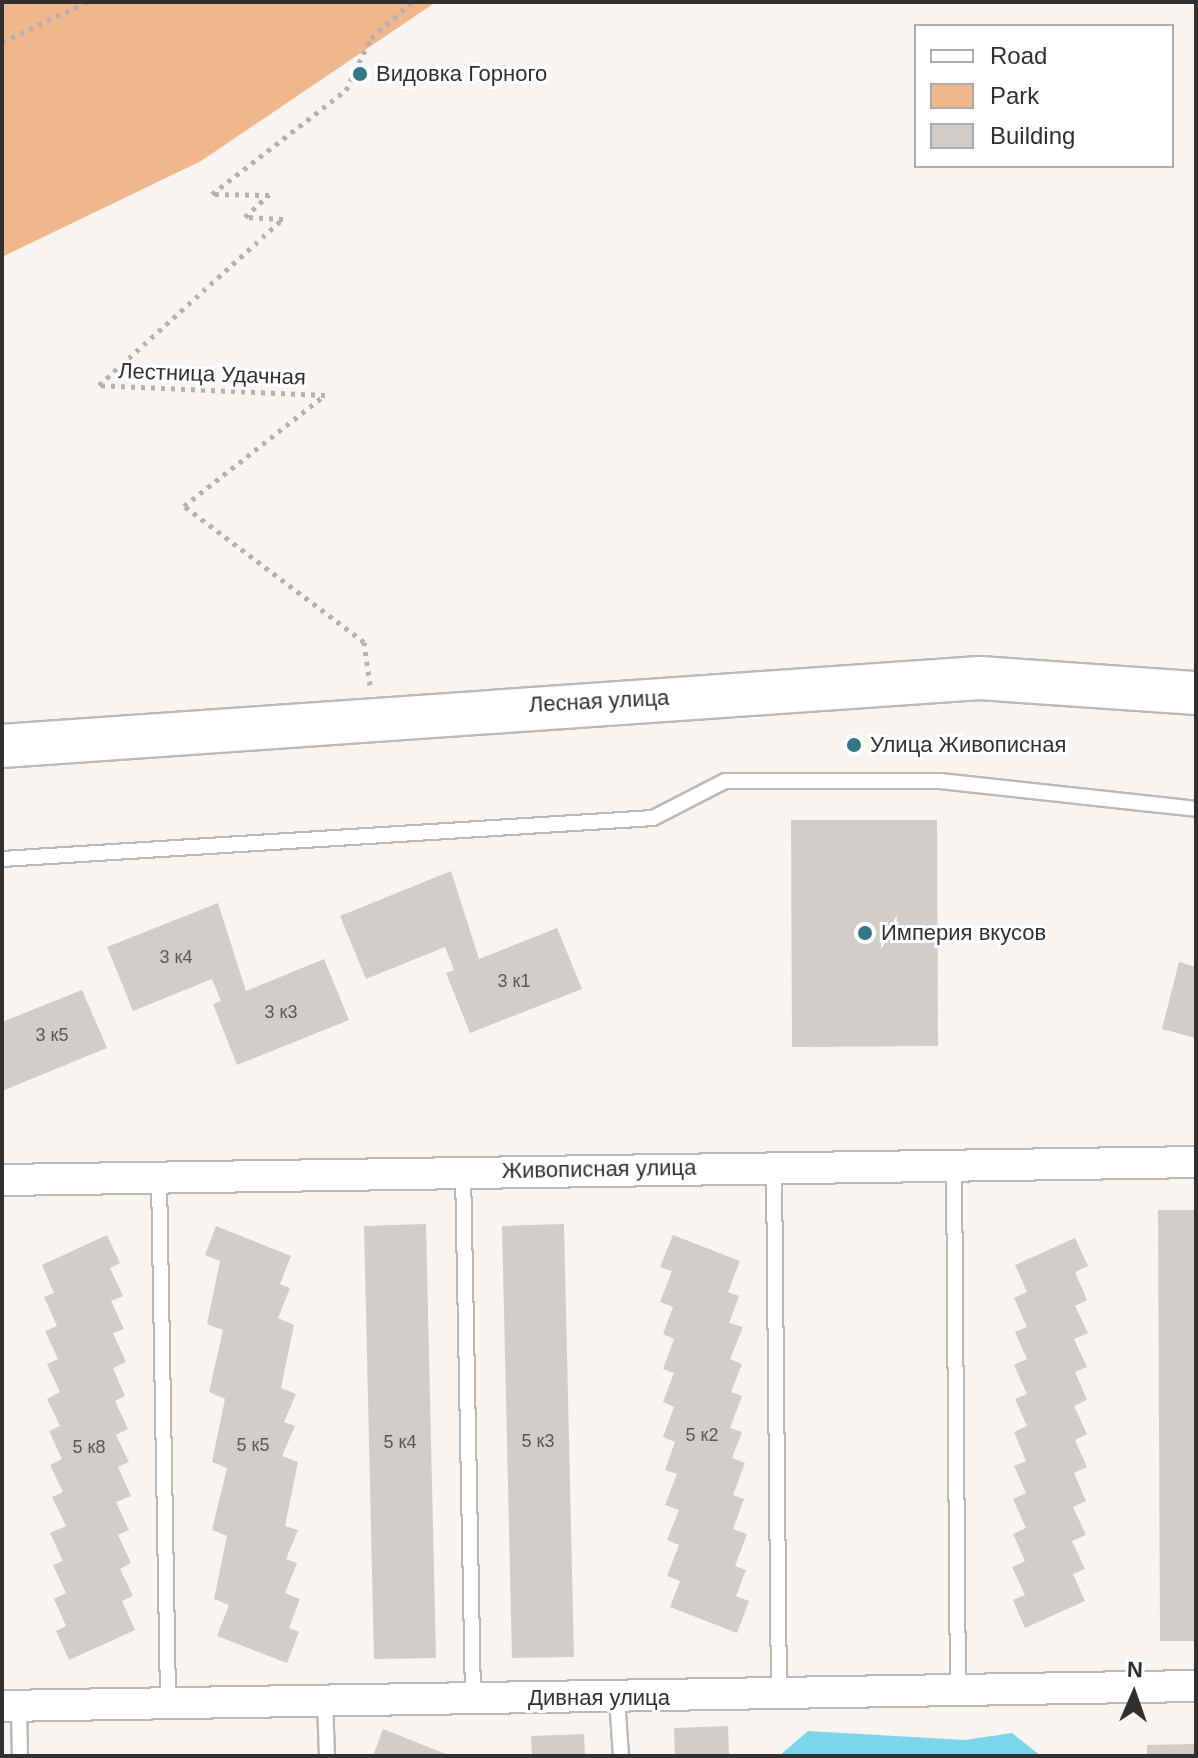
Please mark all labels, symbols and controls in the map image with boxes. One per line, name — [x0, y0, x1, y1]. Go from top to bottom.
legend — [914, 24, 1174, 168]
text: Road — [990, 42, 1047, 69]
place label: Видовка Горного — [376, 61, 547, 87]
marker: Видовка Горного — [351, 65, 369, 83]
text: Park — [990, 82, 1039, 109]
text: Building — [990, 122, 1075, 149]
street label: Лестница Удачная — [118, 358, 306, 390]
street label: Лесная улица — [528, 684, 670, 718]
place label: Улица Живописная — [870, 732, 1066, 758]
marker: Улица Живописная — [845, 736, 863, 754]
place label: Империя вкусов — [881, 920, 1046, 946]
marker: Империя вкусов — [856, 924, 874, 942]
house number: 3 к4 — [160, 946, 192, 968]
house number: 3 к1 — [498, 970, 530, 992]
house number: 3 к3 — [265, 1001, 297, 1023]
house number: 3 к5 — [36, 1024, 68, 1046]
street label: Живописная улица — [502, 1154, 696, 1184]
house number: 5 к2 — [686, 1424, 718, 1446]
house number: 5 к3 — [522, 1430, 554, 1452]
house number: 5 к4 — [384, 1431, 416, 1453]
house number: 5 к5 — [237, 1434, 269, 1456]
house number: 5 к8 — [73, 1436, 105, 1458]
north arrow — [1094, 1654, 1174, 1734]
text: N — [1126, 1657, 1143, 1682]
street label: Дивная улица — [528, 1685, 670, 1711]

